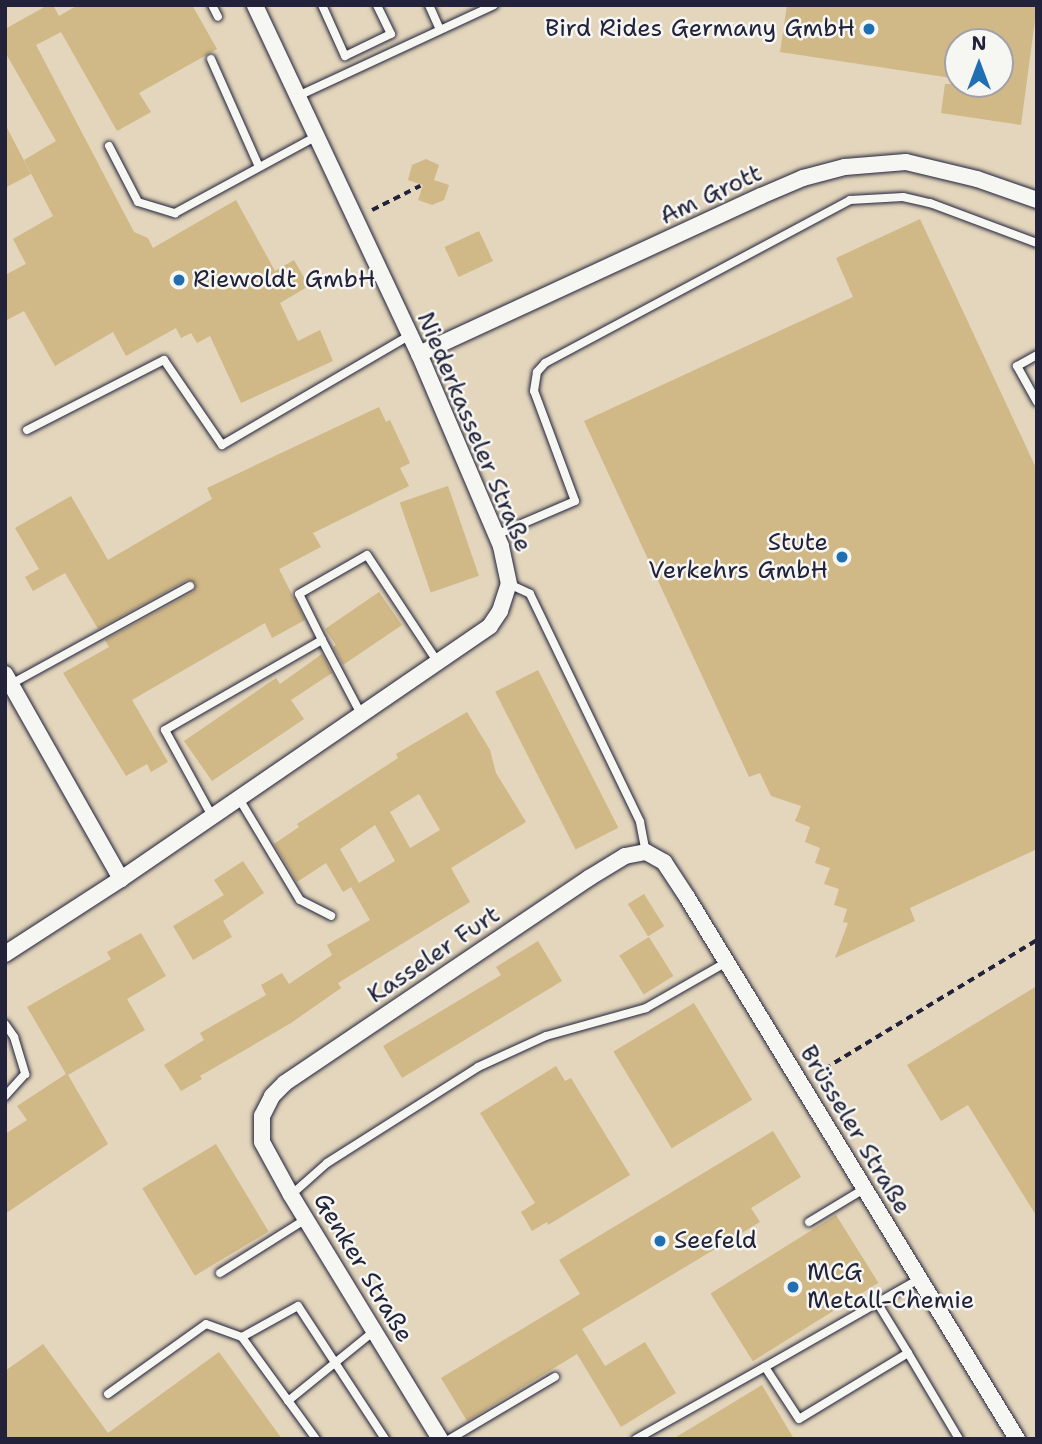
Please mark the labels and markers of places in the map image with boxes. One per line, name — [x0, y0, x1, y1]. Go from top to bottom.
place label: Bird Rides Germany GmbH — [545, 15, 855, 43]
marker: Bird Rides Germany GmbH — [861, 21, 877, 37]
place label: Riewoldt GmbH — [193, 266, 375, 294]
marker: Riewoldt GmbH — [171, 272, 187, 288]
place label: Stute Verkehrs GmbH — [648, 529, 828, 585]
marker: Stute Verkehrs GmbH — [834, 549, 850, 565]
place label: Seefeld — [674, 1227, 757, 1255]
marker: Seefeld — [652, 1233, 668, 1249]
place label: MCG Metall-Chemie — [807, 1259, 974, 1315]
marker: MCG Metall-Chemie — [785, 1279, 801, 1295]

